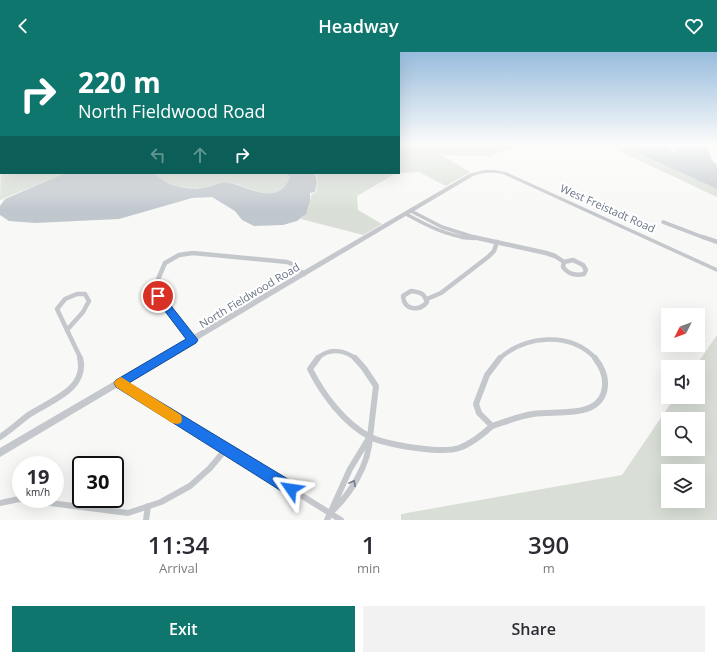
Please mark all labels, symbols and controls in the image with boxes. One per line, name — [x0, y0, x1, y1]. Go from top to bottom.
text: Headway — [318, 14, 399, 38]
icon: back — [12, 15, 34, 37]
icon: heart — [683, 15, 705, 37]
text: 220 m — [78, 63, 161, 101]
icon: right — [12, 68, 64, 120]
text: North Fieldwood Road — [78, 99, 266, 123]
icon: left — [147, 144, 169, 166]
icon: ahead — [189, 144, 211, 166]
icon: right — [231, 144, 253, 166]
street label: West Freistadt Road — [558, 180, 658, 236]
street label: North Fieldwood Road — [196, 259, 302, 331]
pin — [141, 279, 175, 313]
icon: arrive — [147, 285, 169, 307]
north arrow — [661, 308, 705, 352]
map controls — [661, 308, 705, 508]
button: sound — [661, 360, 705, 404]
button: search — [661, 412, 705, 456]
speed limit sign: 30 — [72, 456, 124, 508]
text: 19 — [27, 463, 49, 490]
button: layers — [661, 464, 705, 508]
position arrow — [270, 468, 312, 510]
one-way arrow — [349, 479, 356, 487]
text: km/h — [26, 485, 50, 499]
text: 11:34 — [148, 528, 209, 561]
text: 1 — [362, 528, 376, 561]
text: 390 — [528, 528, 569, 561]
text: Arrival — [159, 559, 198, 577]
text: min — [357, 559, 380, 577]
text: m — [543, 559, 555, 577]
button: Exit — [12, 606, 355, 652]
button: Share — [363, 606, 705, 652]

